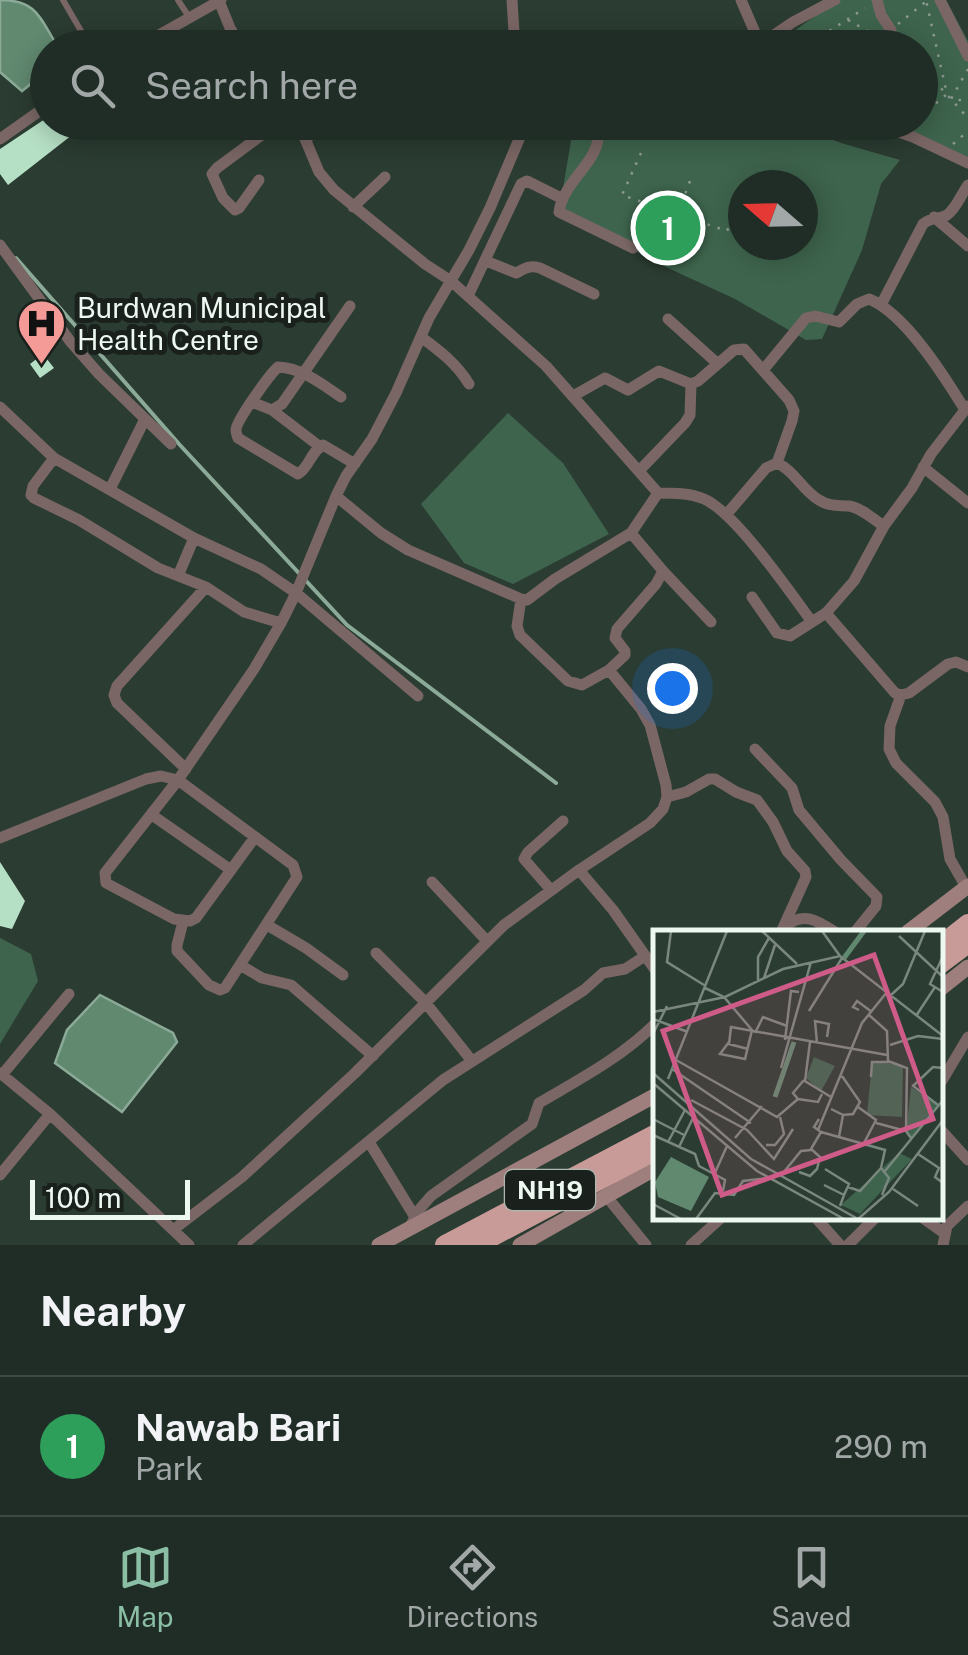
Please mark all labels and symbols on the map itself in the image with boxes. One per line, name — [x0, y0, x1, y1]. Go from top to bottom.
north arrow — [728, 170, 818, 260]
pin: 1 — [636, 190, 700, 266]
place label: Burdwan Municipal Health Centre — [77, 291, 327, 356]
hospital icon: Burdwan Municipal Health Centre — [16, 298, 68, 366]
your location — [647, 663, 698, 714]
inset map — [653, 930, 943, 1220]
road number: NH19 — [505, 1170, 595, 1210]
scale bar — [30, 1175, 190, 1220]

